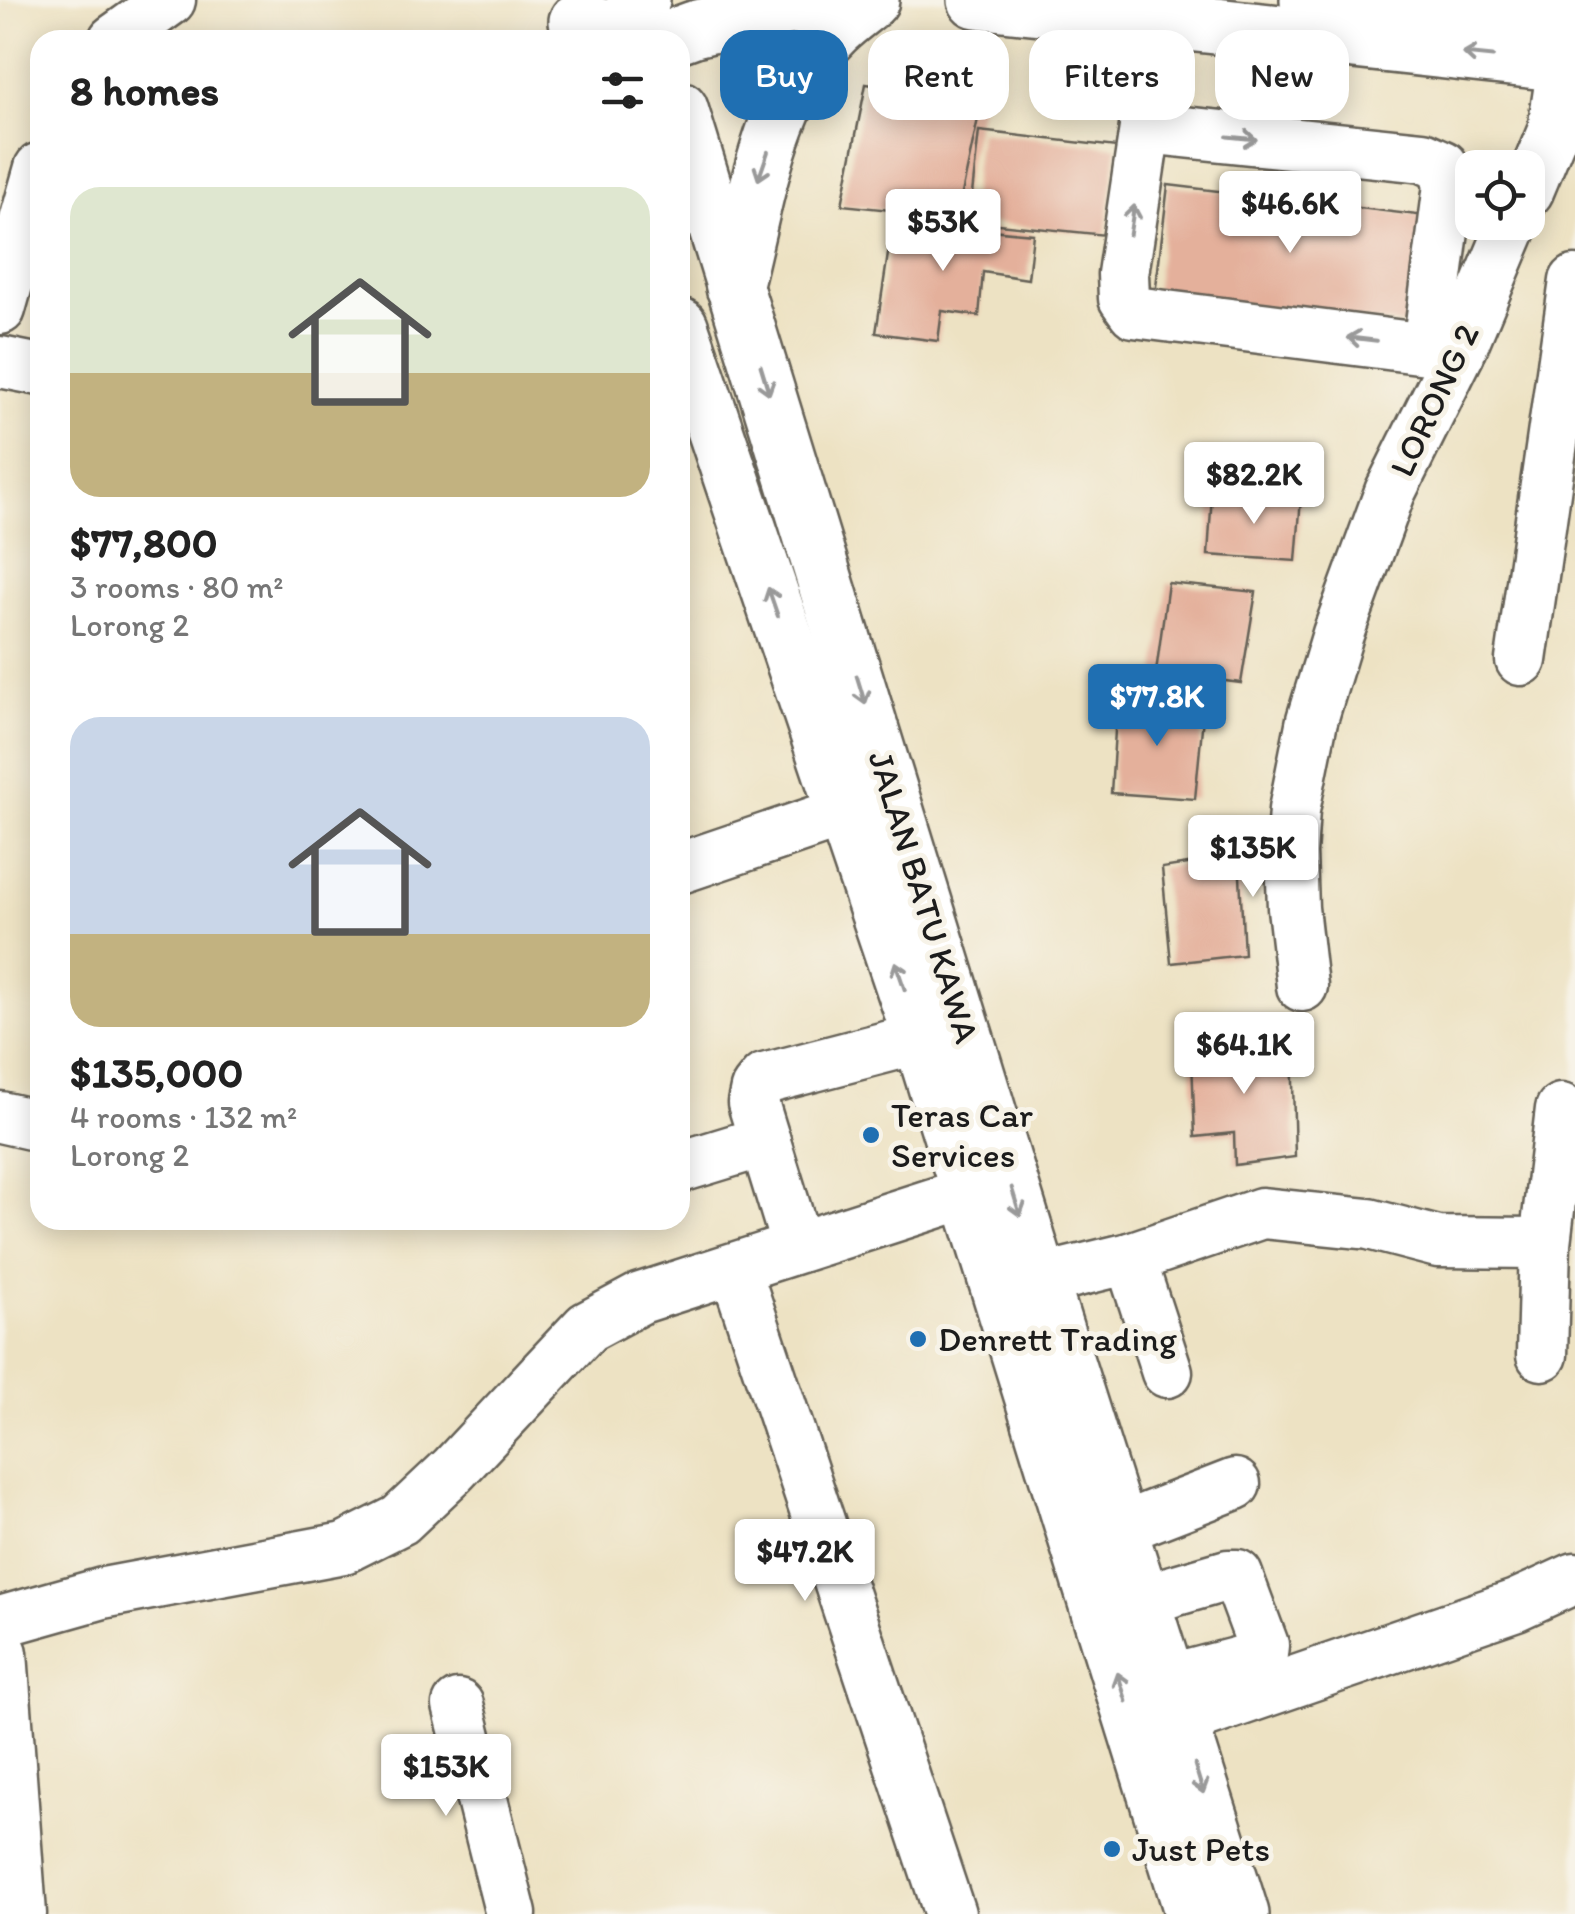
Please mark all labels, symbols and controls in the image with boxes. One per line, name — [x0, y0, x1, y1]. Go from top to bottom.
chip: Buy — [720, 30, 848, 120]
chip: Rent — [868, 30, 1009, 120]
chip: Filters — [1029, 30, 1195, 120]
chip: New — [1215, 30, 1349, 120]
one-way arrow — [1462, 45, 1495, 64]
icon: filters — [595, 63, 650, 118]
text: 8 homes — [70, 65, 219, 116]
one-way arrow — [1226, 129, 1258, 148]
one-way arrow — [753, 150, 771, 182]
map controls — [1455, 150, 1545, 240]
button: locate — [1455, 150, 1545, 240]
pin: $46.6K — [1209, 171, 1371, 256]
text: $46.6K — [1241, 184, 1339, 222]
pin: $53K — [884, 189, 1002, 274]
text: $53K — [908, 202, 978, 240]
one-way arrow — [1123, 204, 1141, 237]
icon: home — [270, 252, 450, 432]
street label: LORONG 2 — [1380, 317, 1488, 483]
one-way arrow — [1346, 329, 1379, 348]
one-way arrow — [757, 363, 775, 395]
pin: $82.2K — [1173, 442, 1335, 527]
text: $82.2K — [1206, 455, 1302, 493]
text: $77,800 — [70, 517, 218, 568]
text: 3 rooms · 80 m² — [70, 568, 284, 606]
one-way arrow — [763, 587, 781, 618]
text: Lorong 2 — [70, 606, 189, 644]
pin: $77.8K — [1076, 664, 1238, 749]
one-way arrow — [853, 674, 871, 705]
text: $77.8K — [1110, 677, 1204, 715]
street label: JALAN BATU KAWA — [860, 746, 988, 1048]
icon: home — [270, 782, 450, 962]
pin: $135K — [1183, 815, 1323, 900]
text: $135K — [1210, 828, 1296, 866]
one-way arrow — [889, 961, 907, 993]
pin: $64.1K — [1163, 1012, 1325, 1097]
text: $64.1K — [1196, 1025, 1292, 1063]
text: $135,000 — [70, 1047, 243, 1098]
place label: Teras Car Services — [891, 1094, 1033, 1176]
text: 4 rooms · 132 m² — [70, 1098, 297, 1136]
marker: Teras Car Services — [860, 1124, 882, 1146]
text: Lorong 2 — [70, 1136, 189, 1174]
one-way arrow — [1008, 1186, 1026, 1217]
place label: Denrett Trading — [938, 1318, 1177, 1360]
marker: Denrett Trading — [907, 1328, 929, 1350]
pin: $47.2K — [724, 1519, 886, 1604]
text: $47.2K — [757, 1532, 853, 1570]
one-way arrow — [1112, 1672, 1130, 1704]
pin: $153K — [376, 1734, 516, 1819]
text: $153K — [403, 1747, 489, 1785]
one-way arrow — [1191, 1763, 1209, 1794]
place label: Just Pets — [1132, 1828, 1270, 1870]
marker: Just Pets — [1101, 1838, 1123, 1860]

